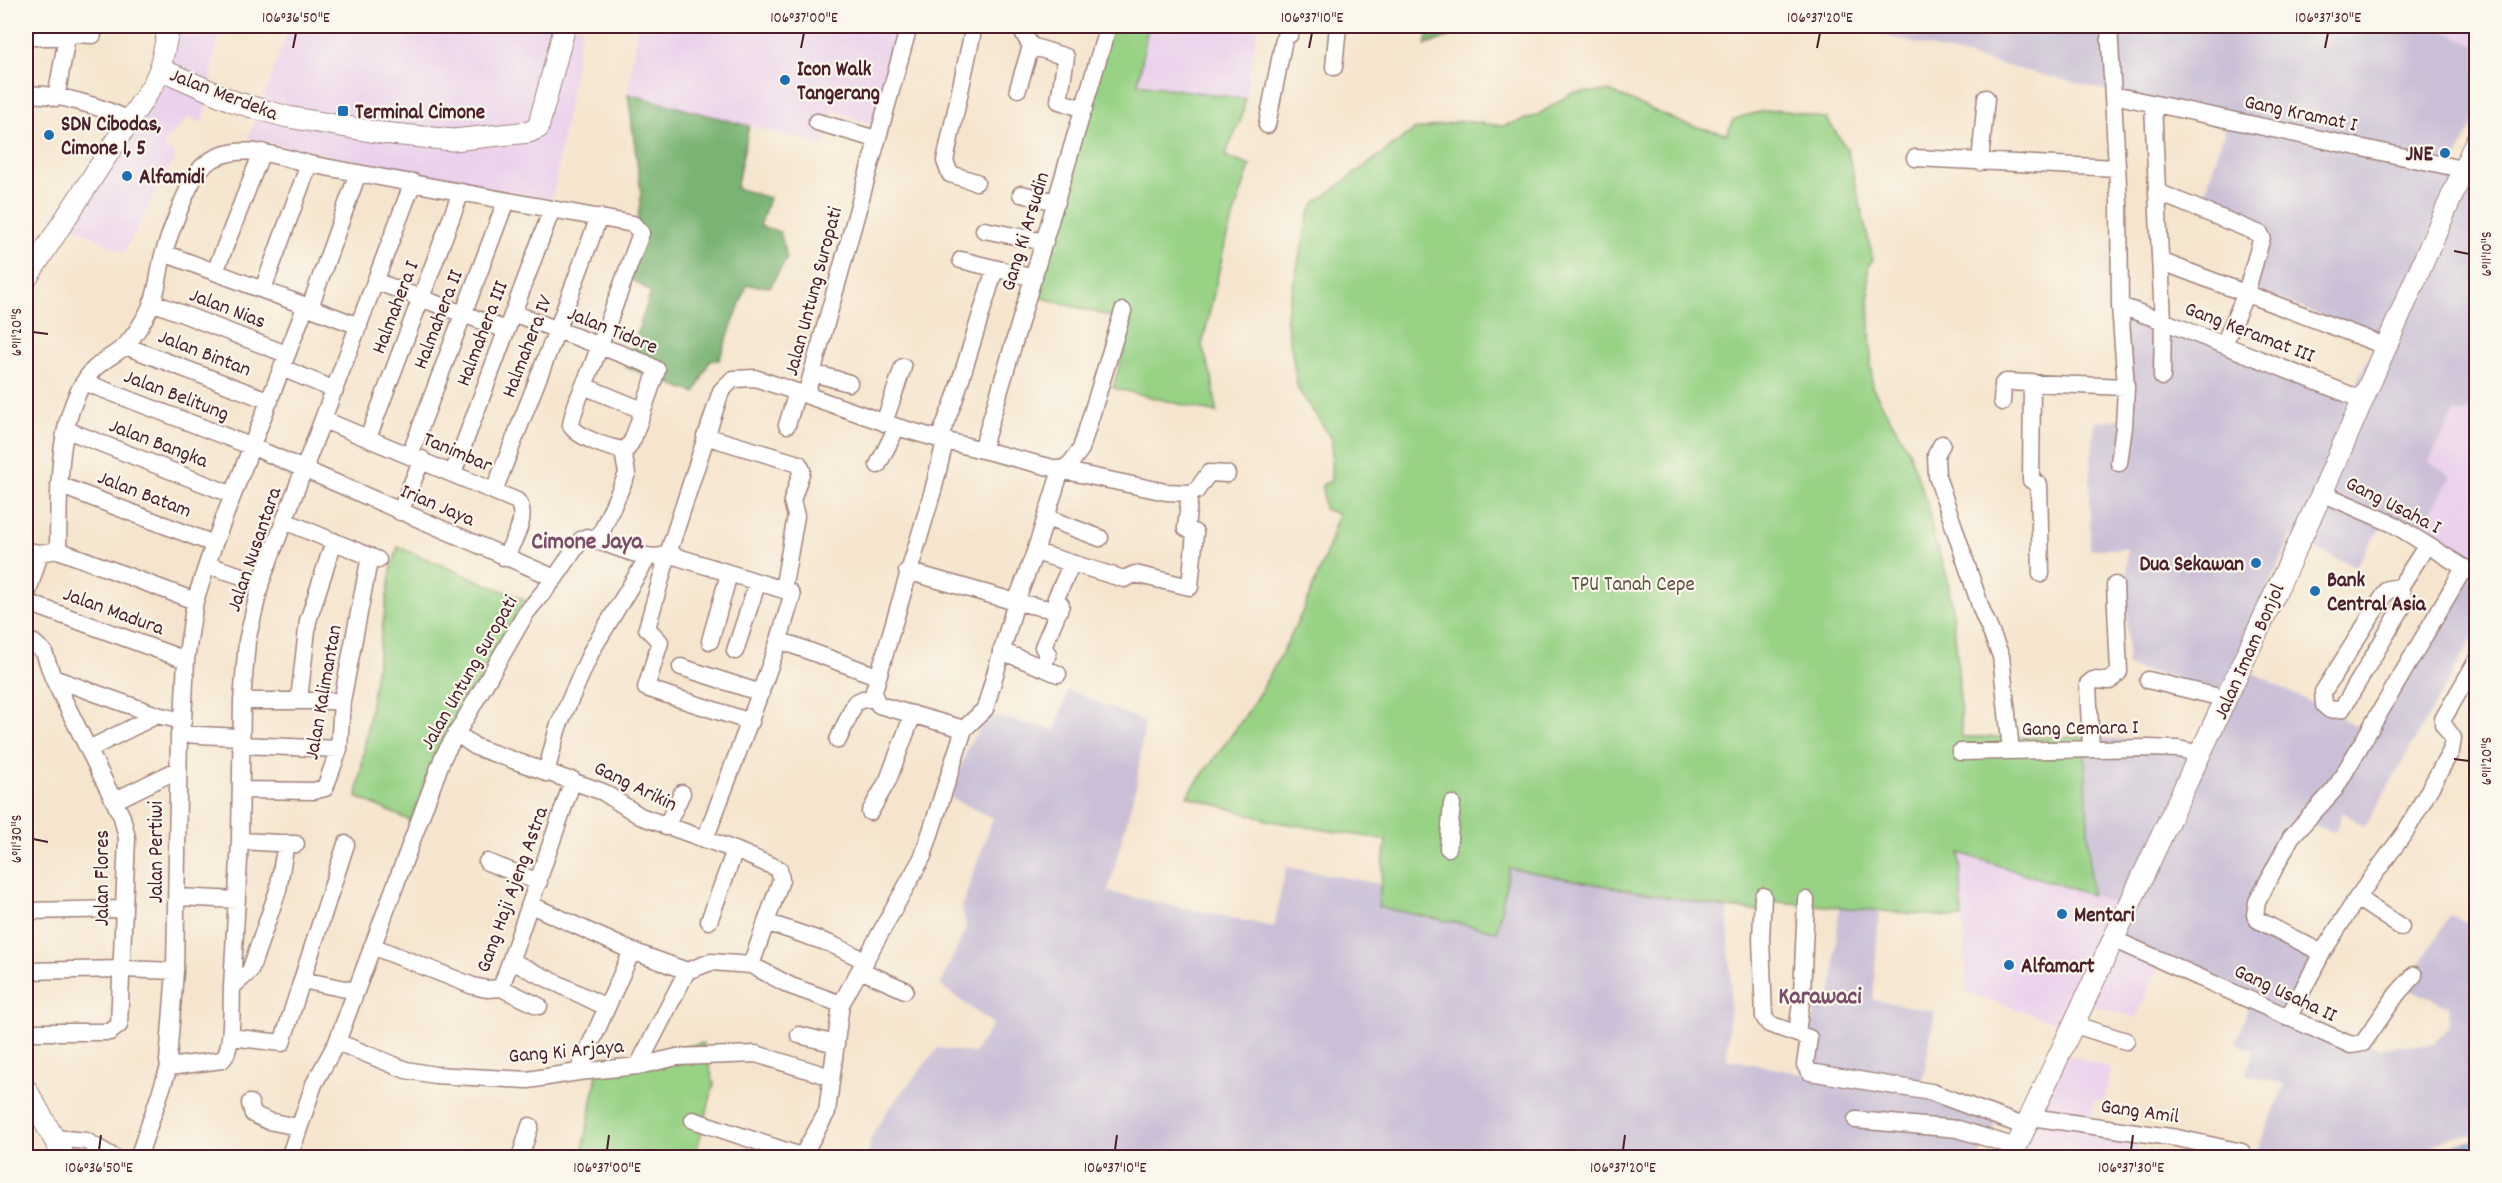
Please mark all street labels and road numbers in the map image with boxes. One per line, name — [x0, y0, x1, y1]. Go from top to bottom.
street label: Jalan Merdeka — [164, 61, 282, 131]
street label: Gang Kramat I — [2241, 88, 2360, 142]
street label: Gang Ki Arsudin — [995, 169, 1059, 295]
street label: Jalan Untung Suropati — [778, 204, 852, 380]
street label: Halmahera I — [365, 257, 428, 359]
street label: Halmahera II — [407, 266, 473, 374]
street label: Halmahera III — [450, 277, 518, 391]
street label: Jalan Nias — [184, 282, 270, 338]
street label: Halmahera IV — [495, 291, 562, 403]
street label: Gang Keramat III — [2180, 295, 2319, 373]
street label: Jalan Tidore — [562, 300, 662, 364]
street label: Jalan Bintan — [153, 323, 255, 386]
street label: Jalan Belitung — [119, 363, 233, 431]
street label: Jalan Bangka — [104, 412, 213, 478]
street label: Tanimbar — [417, 426, 496, 482]
street label: Jalan Batam — [92, 464, 195, 527]
street label: Gang Usaha I — [2340, 470, 2446, 544]
street label: Irian Jaya — [395, 478, 480, 536]
street label: Jalan Nusantara — [221, 483, 292, 616]
street label: Jalan Imam Bonjol — [2207, 580, 2294, 725]
street label: Jalan Madura — [58, 581, 169, 645]
street label: Jalan Untung Suropati — [414, 591, 527, 756]
street label: Jalan Kalimantan — [298, 623, 352, 762]
street label: Gang Cemara I — [2021, 714, 2139, 746]
street label: Gang Arikin — [588, 755, 681, 821]
street label: Jalan Pertiwi — [143, 801, 173, 903]
street label: Gang Haji Ajeng Astra — [470, 802, 558, 977]
street label: Jalan Flores — [89, 830, 119, 926]
street label: Gang Usaha II — [2228, 958, 2341, 1032]
street label: Gang Ki Arjaya — [507, 1033, 626, 1073]
street label: Gang Amil — [2098, 1093, 2181, 1133]

